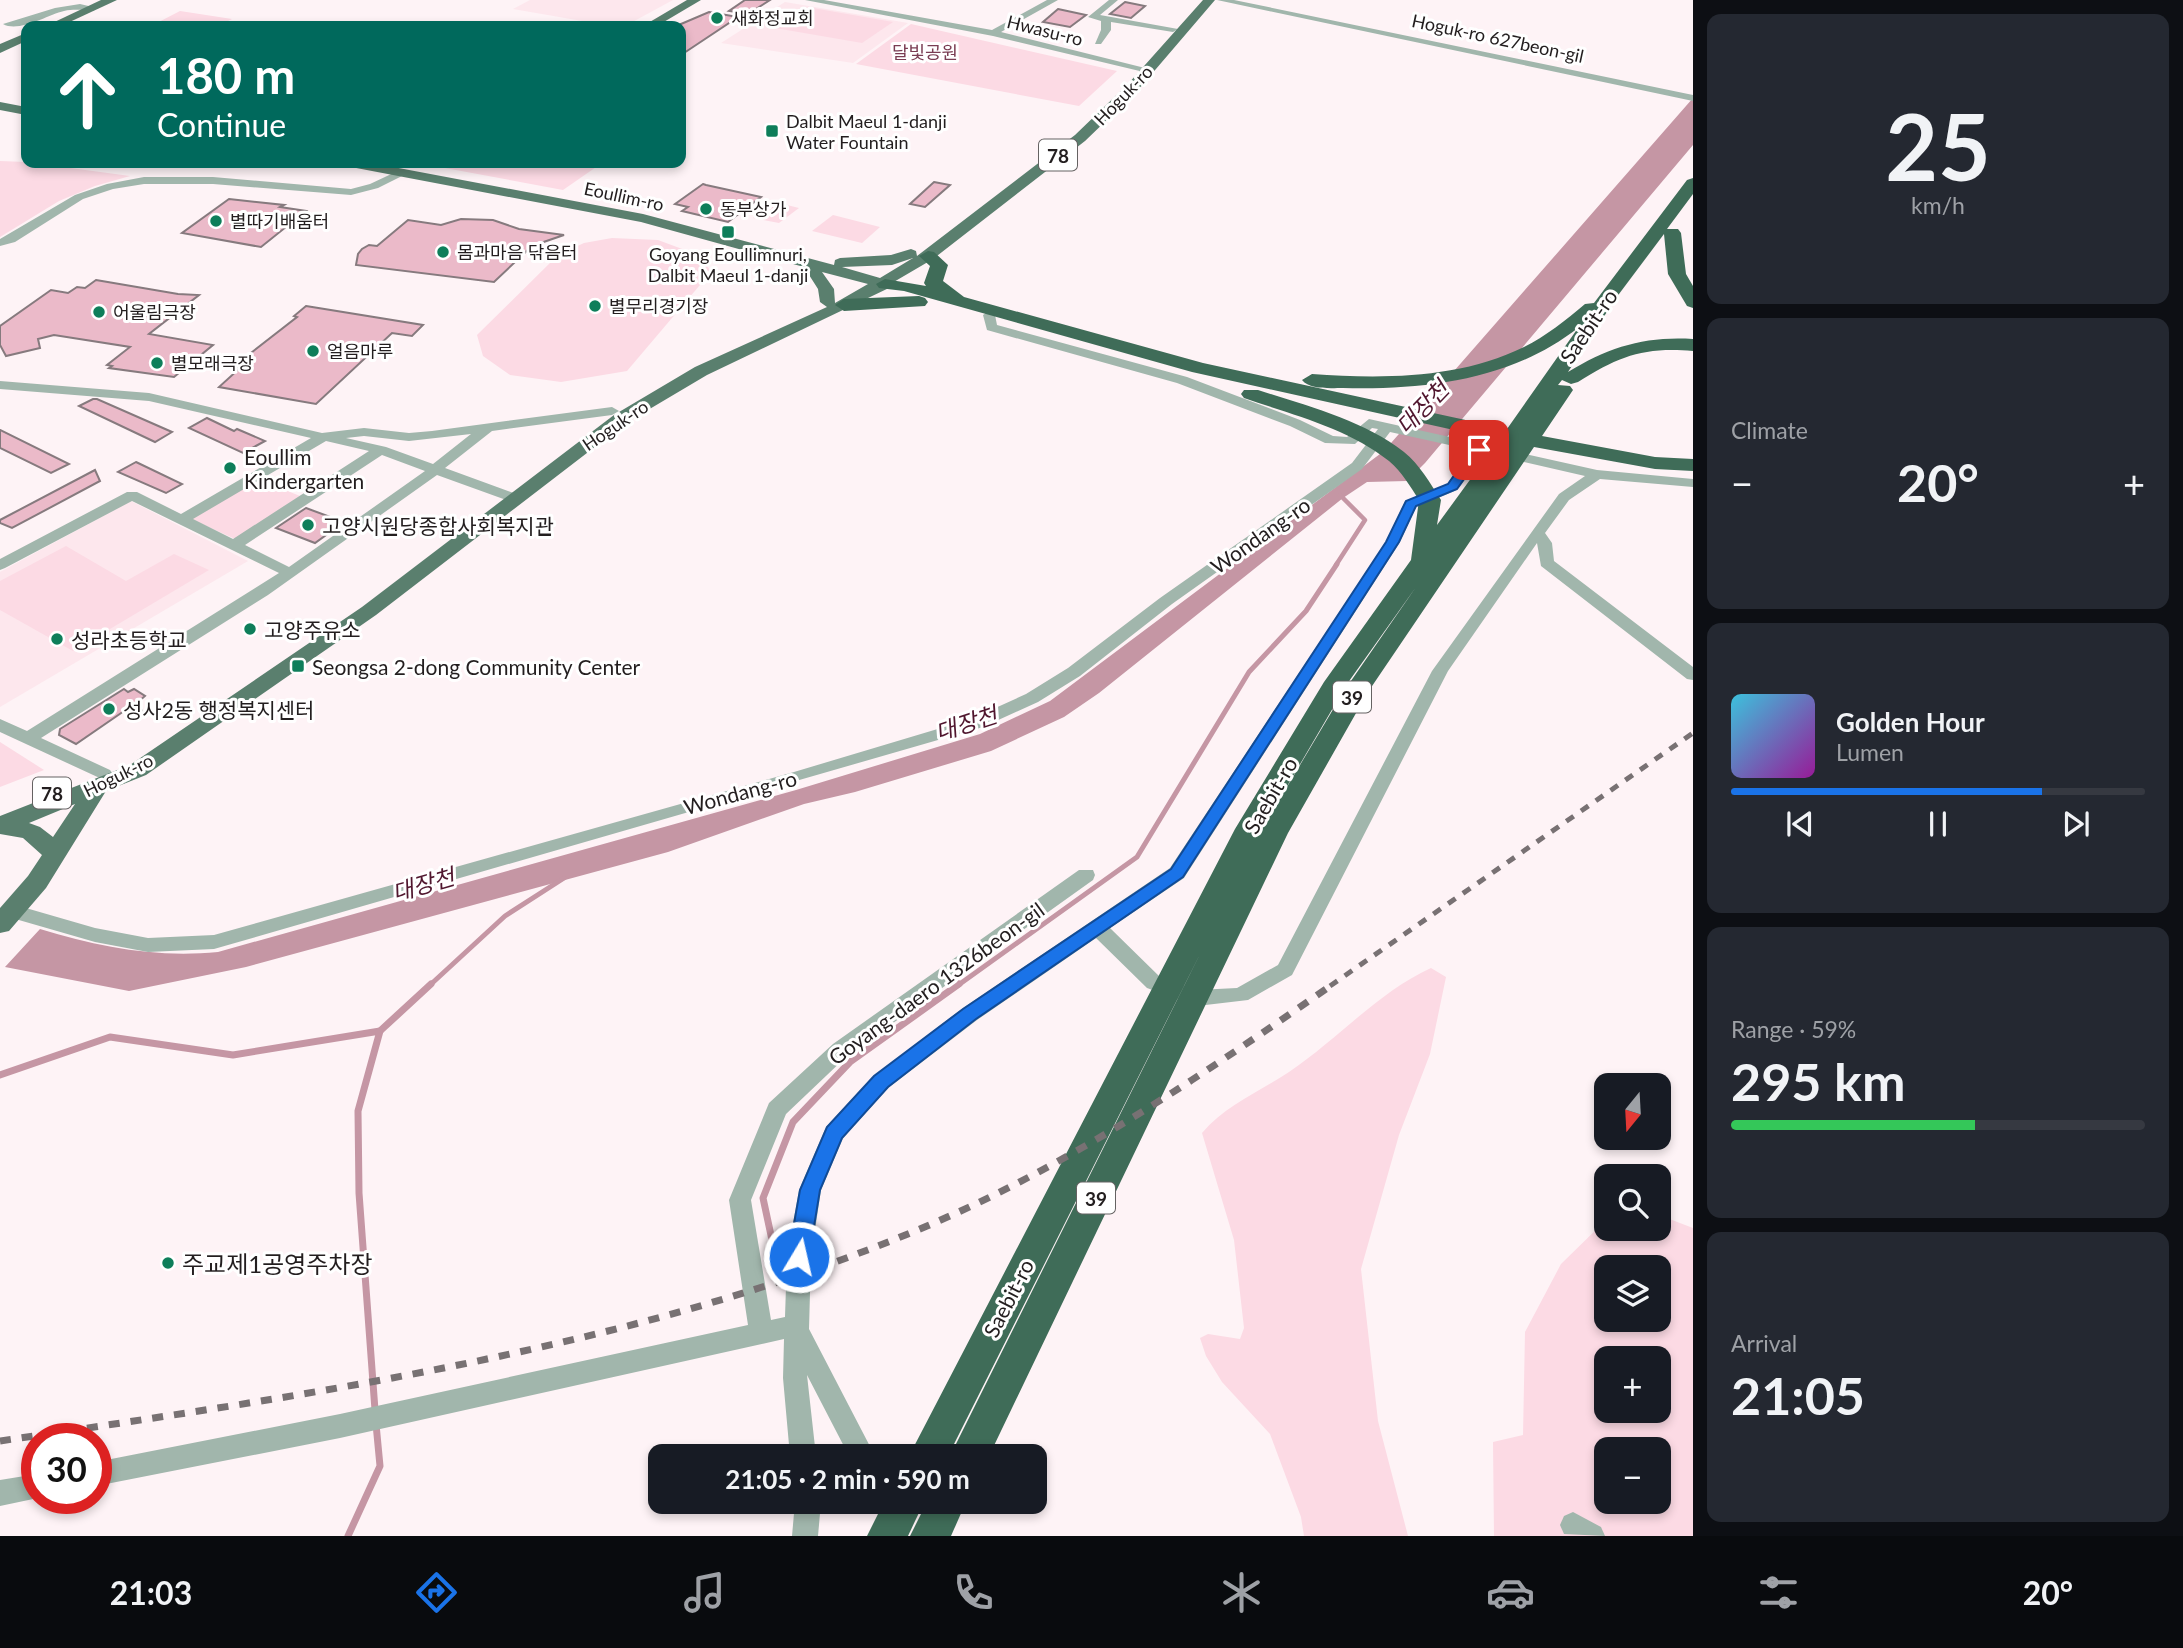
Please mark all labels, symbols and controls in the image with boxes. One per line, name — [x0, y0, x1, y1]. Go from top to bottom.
place label: 새화정교회 — [731, 7, 814, 29]
street label: Hoguk-ro 627beon-gil — [1410, 9, 1586, 67]
marker: 새화정교회 — [709, 10, 725, 26]
street label: Hwasu-ro — [1005, 10, 1085, 50]
park label: 달빛공원 — [892, 41, 958, 63]
text: 180 m — [157, 46, 295, 104]
icon: ahead — [42, 49, 133, 140]
street label: Hoguk-ro — [1089, 60, 1157, 130]
text: 25 — [1885, 91, 1991, 200]
text: Continue — [157, 105, 286, 144]
place label: Dalbit Maeul 1-danji Water Fountain — [786, 110, 947, 153]
marker: Dalbit Maeul 1-danji Water Fountain — [764, 123, 780, 139]
road number: 78 — [1039, 140, 1077, 170]
street label: Eoullim-ro — [582, 177, 666, 215]
text: km/h — [1911, 191, 1965, 219]
place label: 동부상가 — [720, 198, 787, 220]
marker: 동부상가 — [698, 201, 714, 217]
place label: 별따기배움터 — [230, 210, 329, 232]
marker: 별따기배움터 — [208, 213, 224, 229]
marker: Goyang Eoullimnuri, Dalbit Maeul 1-danji — [720, 224, 736, 240]
place label: 몸과마음 닦음터 — [457, 241, 578, 263]
place label: Goyang Eoullimnuri, Dalbit Maeul 1-danji — [648, 243, 808, 286]
marker: 몸과마음 닦음터 — [435, 244, 451, 260]
street label: Saebit-ro — [1554, 284, 1622, 368]
place label: 별무리경기장 — [609, 295, 708, 317]
marker: 별무리경기장 — [587, 298, 603, 314]
place label: 어울림극장 — [113, 301, 196, 323]
marker: 어울림극장 — [91, 304, 107, 320]
place label: 얼음마루 — [327, 340, 393, 362]
marker: 얼음마루 — [305, 343, 321, 359]
place label: 별모래극장 — [171, 352, 254, 374]
marker: 별모래극장 — [149, 355, 165, 371]
water label: 대장천 — [1390, 372, 1456, 440]
street label: Hoguk-ro — [578, 395, 652, 455]
text: Climate — [1731, 416, 1808, 444]
pin — [1449, 420, 1509, 480]
icon: arrive — [1460, 431, 1498, 469]
place label: Eoullim Kindergarten — [244, 444, 364, 493]
text: 20° — [1897, 451, 1979, 513]
marker: Eoullim Kindergarten — [222, 460, 238, 476]
text: − — [1731, 460, 1753, 506]
text: + — [2123, 460, 2145, 506]
street label: Wondang-ro — [1205, 491, 1315, 578]
place label: 고양시원당종합사회복지관 — [322, 513, 554, 538]
marker: 고양시원당종합사회복지관 — [300, 517, 316, 533]
place label: 고양주유소 — [264, 617, 361, 642]
marker: 고양주유소 — [242, 621, 258, 637]
place label: 성라초등학교 — [71, 627, 187, 652]
marker: 성라초등학교 — [49, 631, 65, 647]
place label: Seongsa 2-dong Community Center — [312, 654, 641, 679]
marker: Seongsa 2-dong Community Center — [290, 658, 306, 674]
road number: 39 — [1333, 682, 1371, 712]
place label: 성사2동 행정복지센터 — [123, 697, 314, 722]
water label: 대장천 — [931, 699, 1003, 746]
marker: 성사2동 행정복지센터 — [101, 701, 117, 717]
text: Golden Hour — [1836, 706, 1985, 738]
text: Lumen — [1836, 738, 1904, 766]
street label: Hoguk-ro — [80, 749, 156, 801]
street label: Saebit-ro — [1238, 752, 1302, 838]
street label: Wondang-ro — [681, 765, 799, 819]
road number: 78 — [33, 778, 71, 808]
icon: previous — [1781, 805, 1819, 843]
icon: pause — [1919, 805, 1957, 843]
icon: next — [2057, 805, 2095, 843]
water label: 대장천 — [389, 861, 460, 906]
street label: Goyang-daero 1326beon-gil — [823, 896, 1049, 1070]
text: Range · 59% — [1731, 1015, 1856, 1043]
text: 295 km — [1731, 1050, 1905, 1112]
north arrow — [1594, 1073, 1671, 1150]
map controls — [1594, 1073, 1671, 1514]
button: search — [1594, 1164, 1671, 1241]
road number: 39 — [1077, 1182, 1115, 1214]
position arrow — [762, 1220, 836, 1294]
place label: 주교제1공영주차장 — [182, 1249, 373, 1278]
marker: 주교제1공영주차장 — [160, 1255, 176, 1271]
street label: Saebit-ro — [978, 1255, 1038, 1341]
button: layers — [1594, 1255, 1671, 1332]
text: Arrival — [1731, 1329, 1797, 1357]
button: + — [1594, 1346, 1671, 1423]
text: 21:05 — [1731, 1364, 1865, 1426]
speed limit sign: 30 — [21, 1423, 112, 1514]
button: − — [1594, 1437, 1671, 1514]
text: 21:05 · 2 min · 590 m — [725, 1463, 970, 1495]
icon: directions — [412, 1568, 461, 1617]
icon: music — [680, 1568, 729, 1617]
icon: phone — [949, 1568, 998, 1617]
icon: climate — [1217, 1568, 1266, 1617]
icon: car — [1486, 1568, 1535, 1617]
icon: filters — [1754, 1568, 1803, 1617]
text: 21:03 — [110, 1573, 192, 1612]
text: 20° — [2023, 1573, 2073, 1612]

